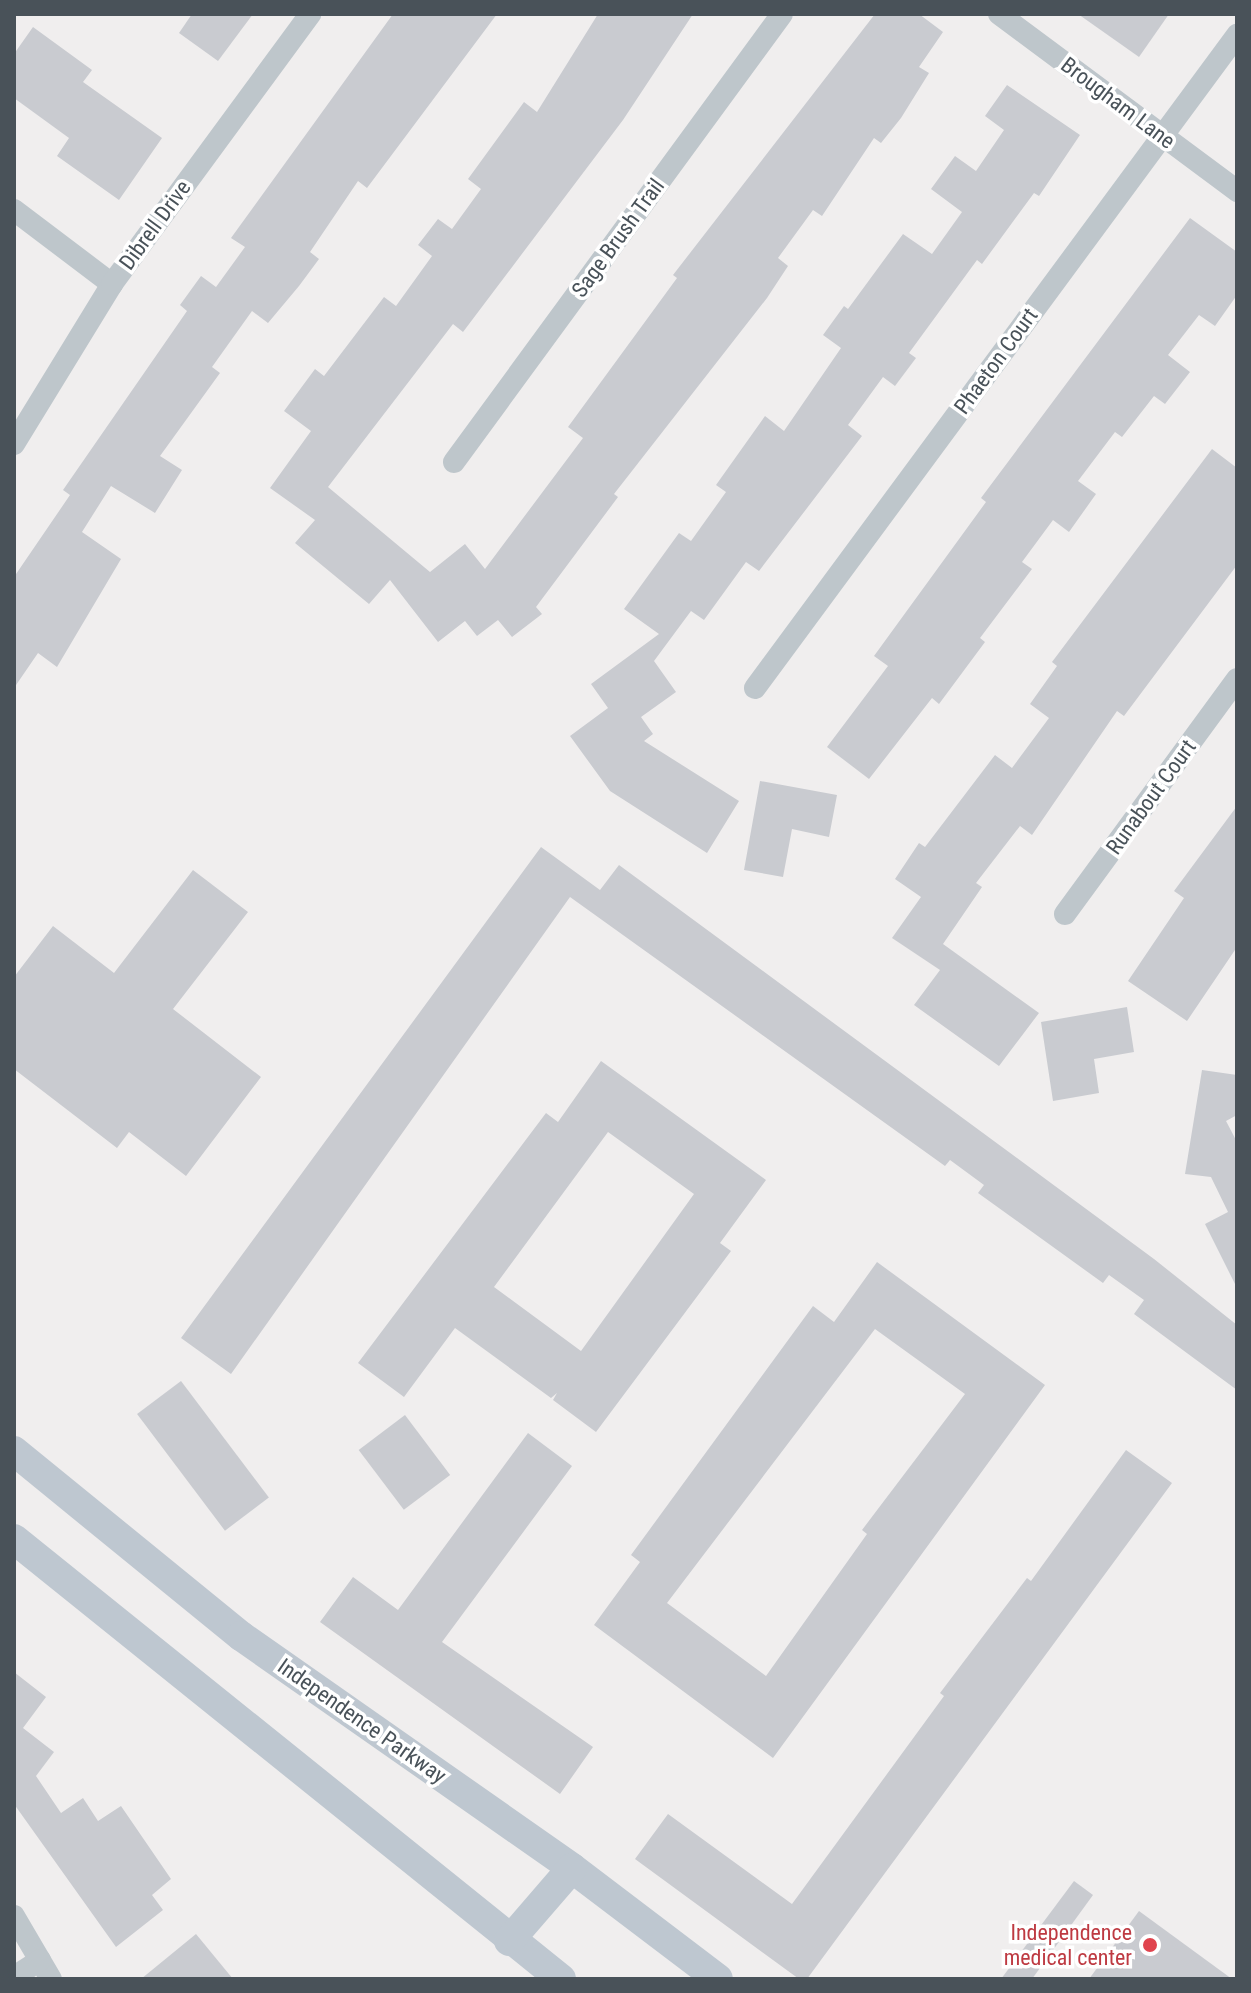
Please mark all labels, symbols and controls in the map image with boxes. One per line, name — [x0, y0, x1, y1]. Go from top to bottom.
street label: Brougham Lane — [1056, 52, 1180, 154]
street label: Sage Brush Trail — [566, 173, 670, 303]
street label: Dibrell Drive — [114, 175, 196, 275]
street label: Phaeton Court — [949, 303, 1043, 419]
street label: Runabout Court — [1101, 734, 1201, 860]
street label: Independence Parkway — [273, 1653, 451, 1789]
place label: Independence medical center — [1004, 1919, 1132, 1970]
marker: Independence medical center — [1139, 1934, 1161, 1956]

